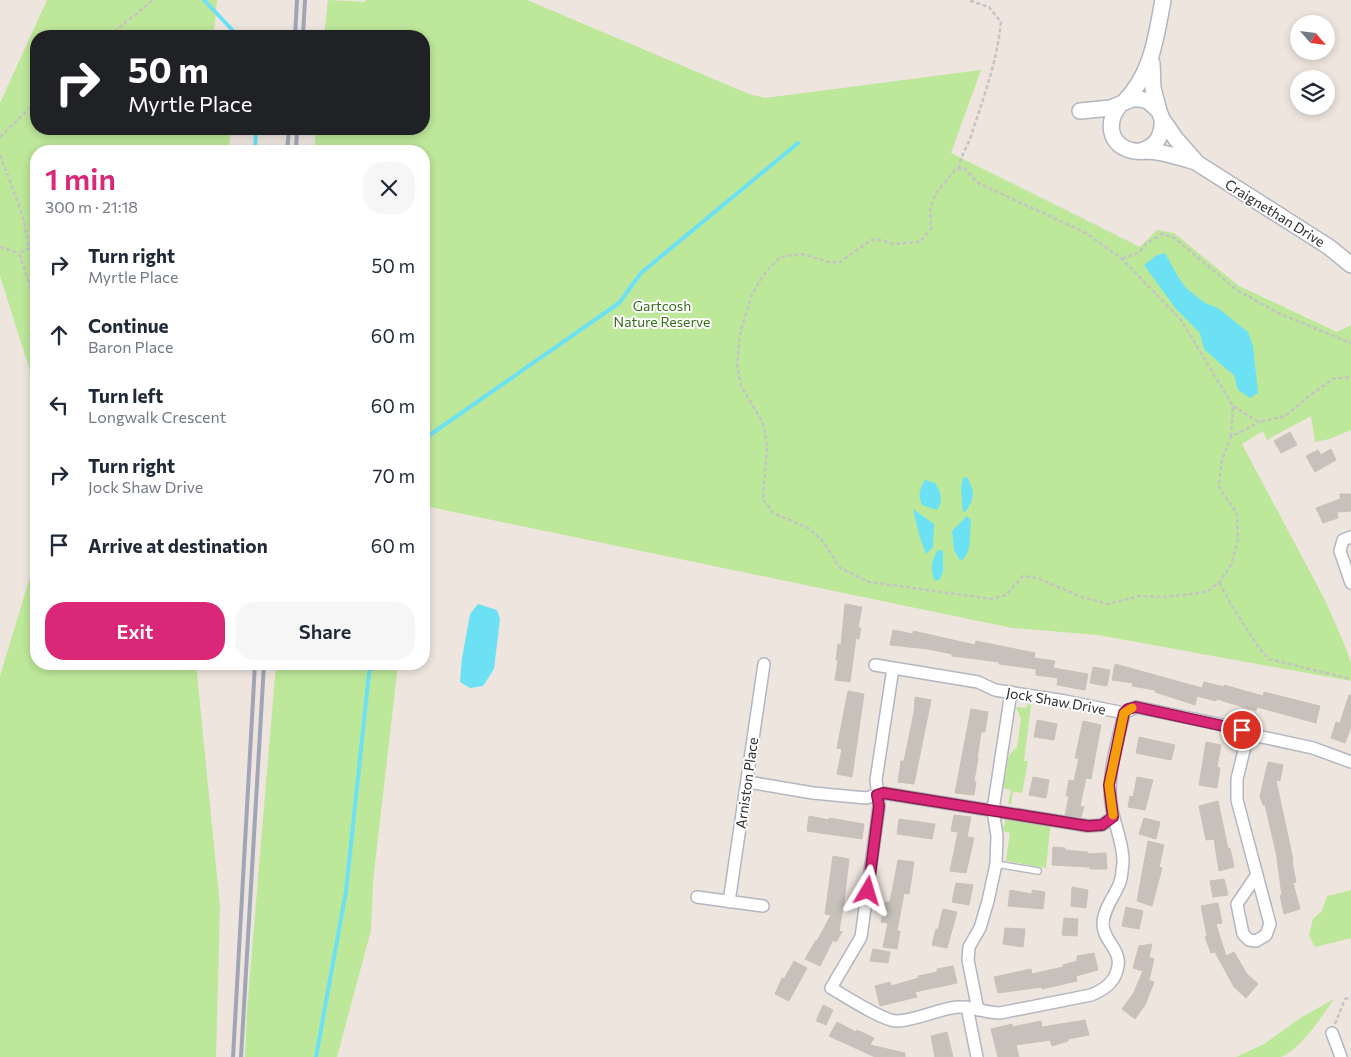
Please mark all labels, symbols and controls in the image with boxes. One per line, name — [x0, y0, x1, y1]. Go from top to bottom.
north arrow — [1290, 15, 1335, 60]
map controls — [1290, 15, 1335, 115]
text: 50 m — [128, 47, 209, 90]
icon: right — [45, 50, 110, 115]
button: layers — [1290, 70, 1335, 115]
text: Myrtle Place — [128, 90, 252, 117]
text: 1 min — [45, 159, 116, 196]
button: close — [363, 162, 415, 214]
street label: Craignethan Drive — [1222, 175, 1328, 250]
text: 300 m · 21:18 — [45, 197, 138, 216]
text: Turn right — [88, 244, 175, 267]
icon: right — [45, 251, 73, 279]
text: 50 m — [371, 254, 415, 277]
text: Myrtle Place — [88, 267, 178, 286]
park label: Gartcosh Nature Reserve — [614, 297, 710, 330]
text: Continue — [88, 314, 168, 337]
icon: ahead — [45, 321, 73, 349]
text: 60 m — [371, 324, 415, 347]
text: Baron Place — [88, 337, 173, 356]
text: Turn left — [88, 384, 163, 407]
icon: left — [45, 391, 73, 419]
text: 60 m — [371, 394, 415, 417]
text: Longwalk Crescent — [88, 407, 226, 426]
text: Turn right — [88, 454, 175, 477]
icon: right — [45, 461, 73, 489]
text: 70 m — [372, 464, 415, 487]
text: Jock Shaw Drive — [88, 477, 203, 496]
icon: arrive — [45, 531, 73, 559]
text: Arrive at destination — [88, 534, 268, 557]
text: 60 m — [371, 534, 415, 557]
button: Exit — [45, 602, 225, 660]
button: Share — [235, 602, 415, 660]
street label: Jock Shaw Drive — [1005, 683, 1107, 718]
pin — [1221, 709, 1263, 751]
icon: arrive — [1228, 716, 1256, 744]
street label: Arniston Place — [732, 736, 761, 830]
position arrow — [841, 864, 893, 916]

